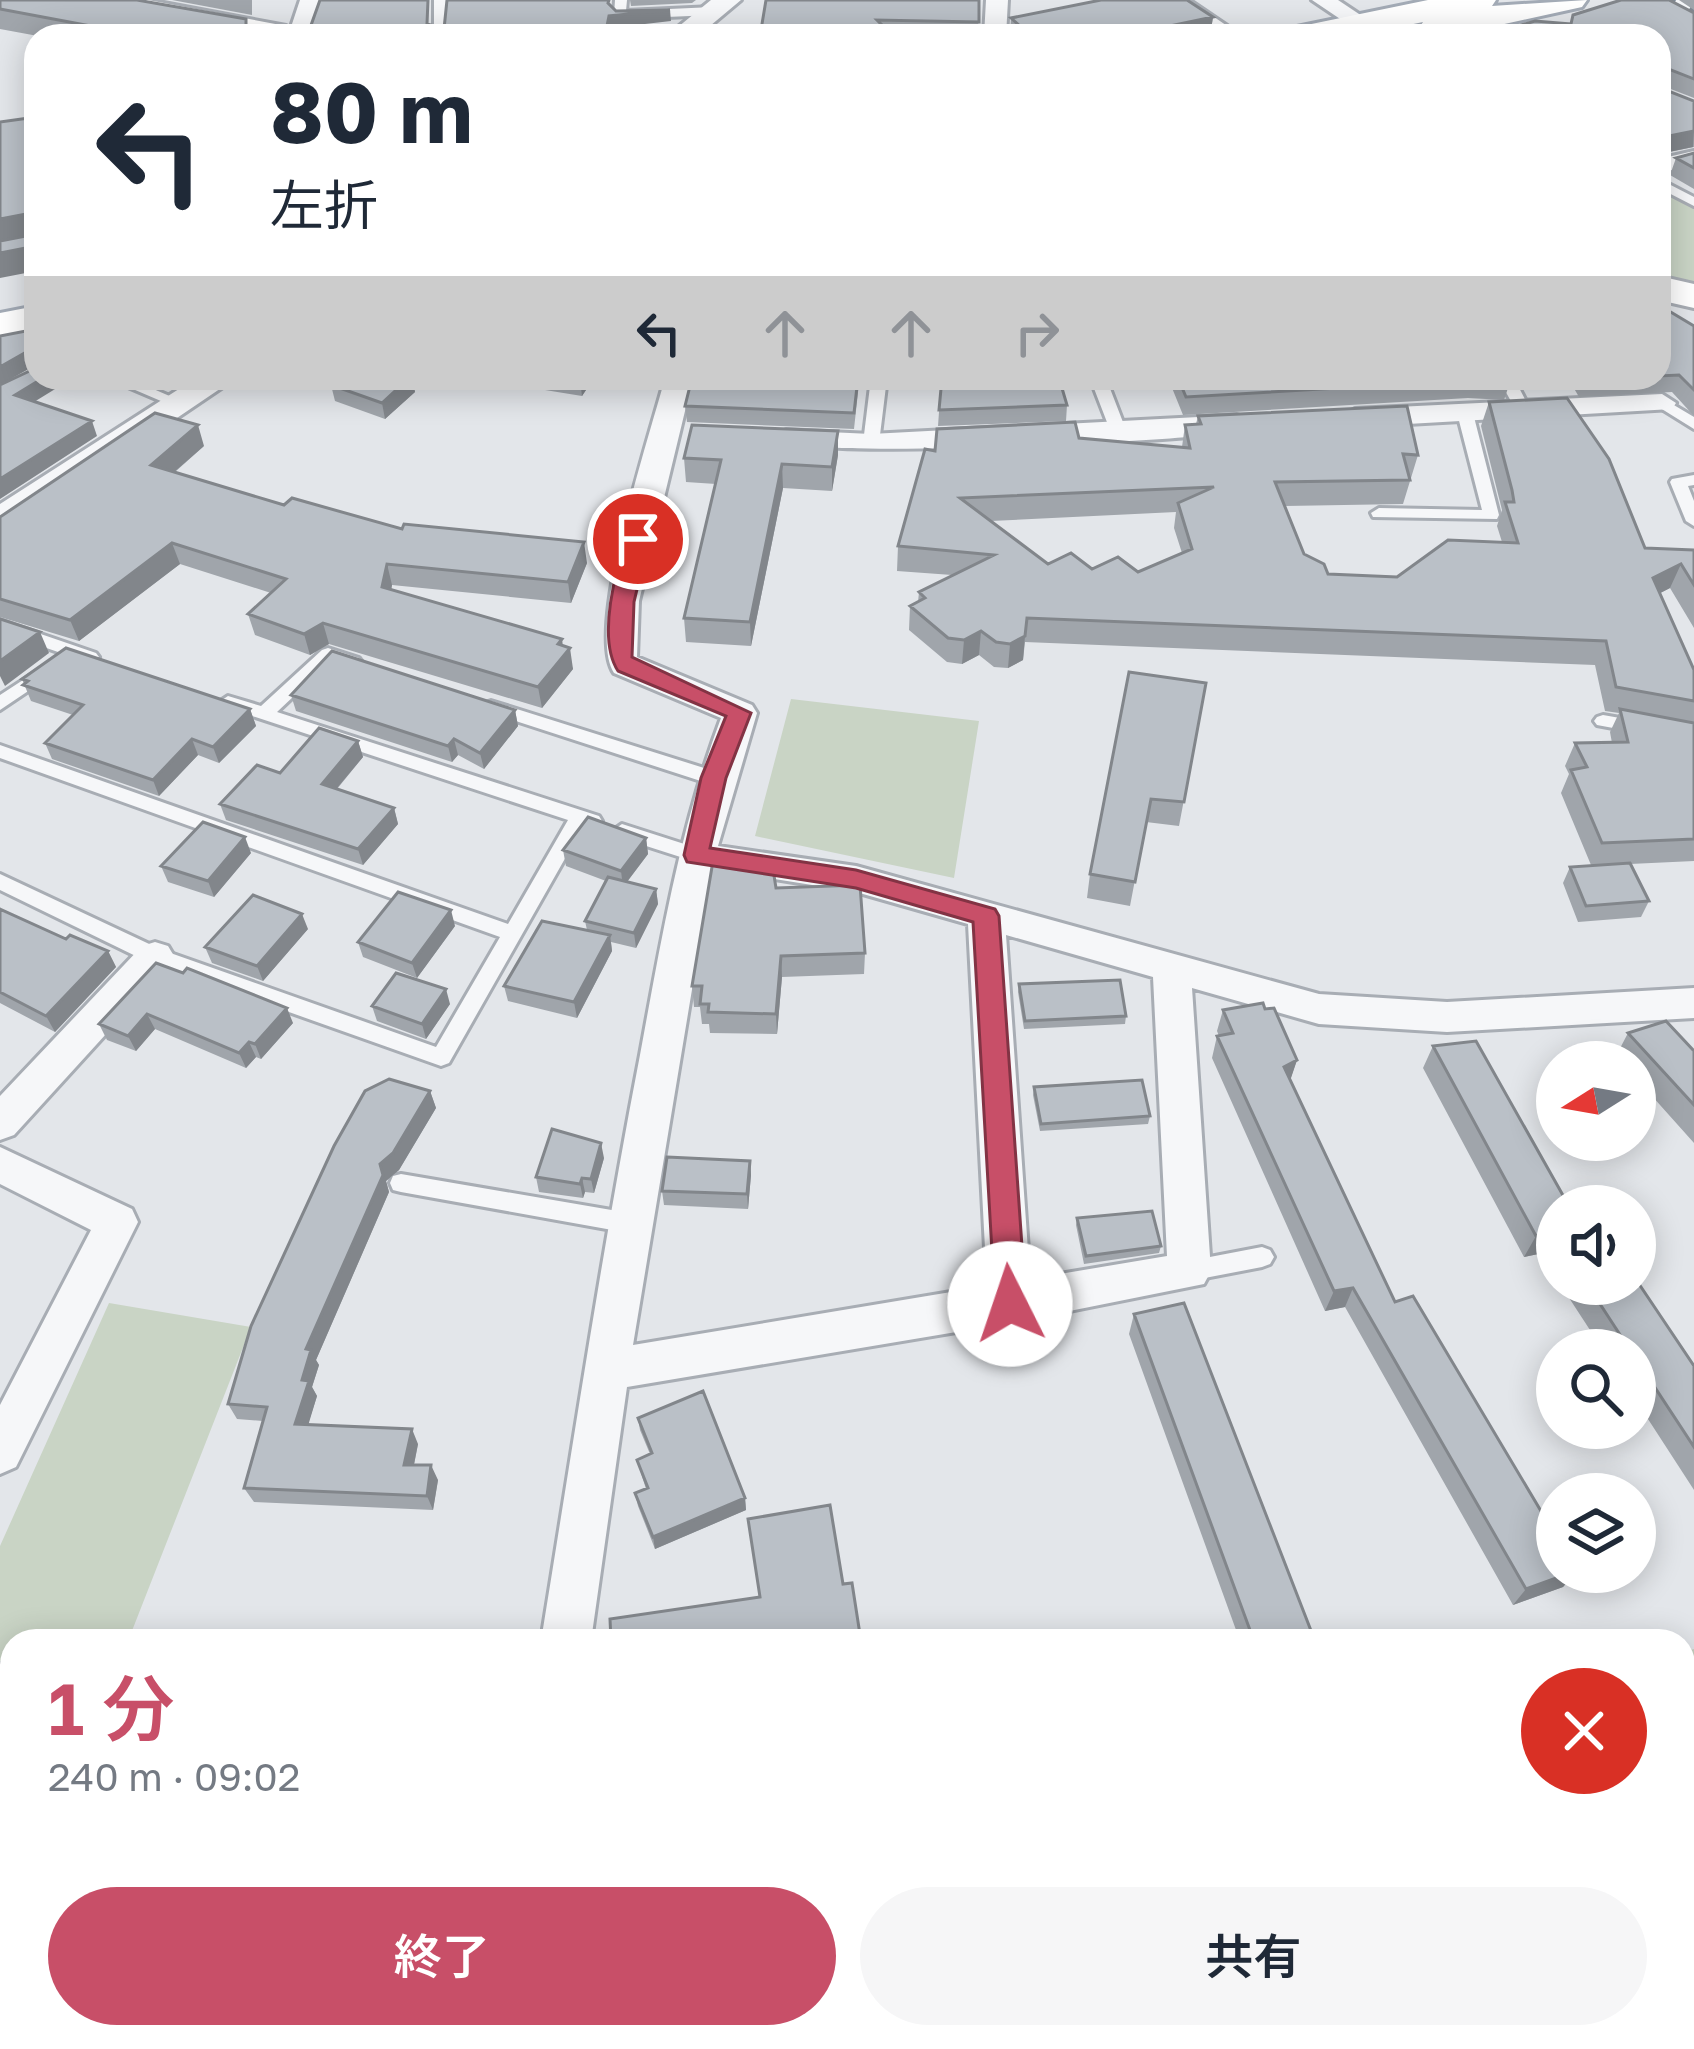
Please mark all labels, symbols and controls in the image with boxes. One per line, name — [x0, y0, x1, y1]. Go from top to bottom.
text: 80 m — [270, 61, 473, 161]
icon: left — [72, 72, 228, 228]
text: 左折 — [270, 172, 378, 237]
icon: left — [626, 300, 692, 366]
icon: ahead — [752, 300, 818, 366]
icon: ahead — [878, 300, 944, 366]
icon: right — [1004, 300, 1070, 366]
pin — [587, 488, 689, 590]
icon: arrive — [605, 506, 671, 572]
north arrow — [1536, 1041, 1656, 1161]
map controls — [1536, 1041, 1656, 1593]
button: sound — [1536, 1185, 1656, 1305]
position arrow — [947, 1241, 1073, 1367]
button: search — [1536, 1329, 1656, 1449]
button: layers — [1536, 1473, 1656, 1593]
text: 1 分 — [48, 1664, 174, 1751]
button: close — [1521, 1668, 1647, 1794]
text: 240 m · 09:02 — [48, 1753, 300, 1800]
button: 終了 — [48, 1887, 836, 2025]
button: 共有 — [860, 1887, 1647, 2025]

